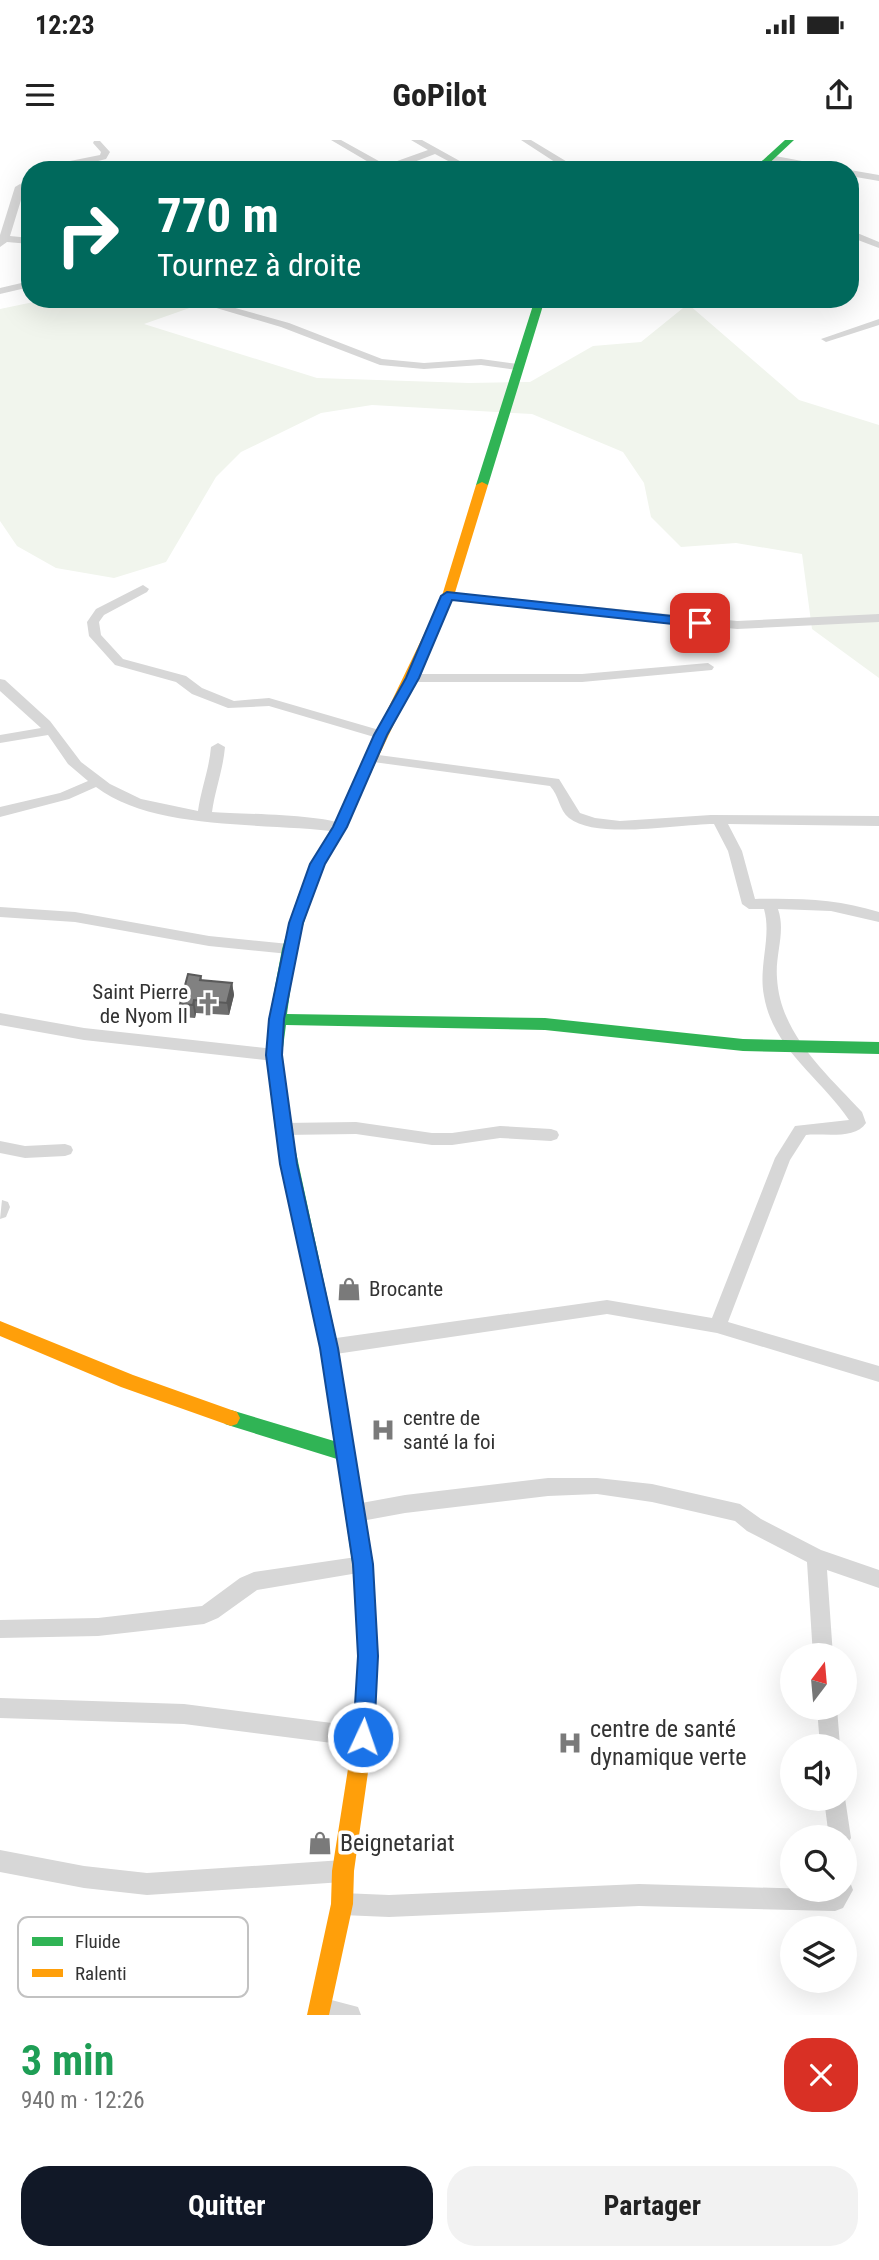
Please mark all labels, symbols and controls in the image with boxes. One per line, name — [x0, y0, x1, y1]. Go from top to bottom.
text: 12:23 — [35, 10, 95, 40]
icon: menu — [21, 76, 59, 114]
text: GoPilot — [392, 76, 487, 114]
icon: share — [820, 76, 858, 114]
text: 770 m — [157, 187, 279, 244]
icon: right — [42, 189, 133, 280]
text: Tournez à droite — [157, 246, 361, 284]
pin — [670, 593, 730, 653]
icon: arrive — [681, 604, 719, 642]
place label: Saint Pierre de Nyom II — [92, 980, 188, 1028]
church icon: Saint Pierre de Nyom II — [194, 990, 222, 1018]
shop icon: Brocante — [335, 1275, 363, 1303]
place label: Brocante — [369, 1277, 443, 1301]
place label: centre de santé la foi — [403, 1406, 495, 1454]
hospital icon: centre de santé la foi — [369, 1416, 397, 1444]
north arrow — [780, 1643, 858, 1720]
map controls — [780, 1643, 857, 1993]
position arrow — [326, 1700, 400, 1774]
place label: centre de santé dynamique verte — [590, 1715, 747, 1771]
hospital icon: centre de santé dynamique verte — [556, 1729, 584, 1757]
button: sound — [780, 1734, 857, 1811]
button: search — [780, 1825, 857, 1902]
shop icon: Beignetariat — [306, 1829, 334, 1857]
place label: Beignetariat — [340, 1829, 455, 1857]
button: layers — [780, 1916, 857, 1993]
legend — [18, 1917, 248, 1997]
text: Fluide — [75, 1930, 120, 1953]
text: Ralenti — [75, 1962, 127, 1985]
text: 3 min — [21, 2036, 114, 2085]
button: close — [784, 2038, 858, 2112]
text: 940 m · 12:26 — [21, 2087, 145, 2114]
button: Quitter — [21, 2166, 433, 2246]
button: Partager — [447, 2166, 858, 2246]

